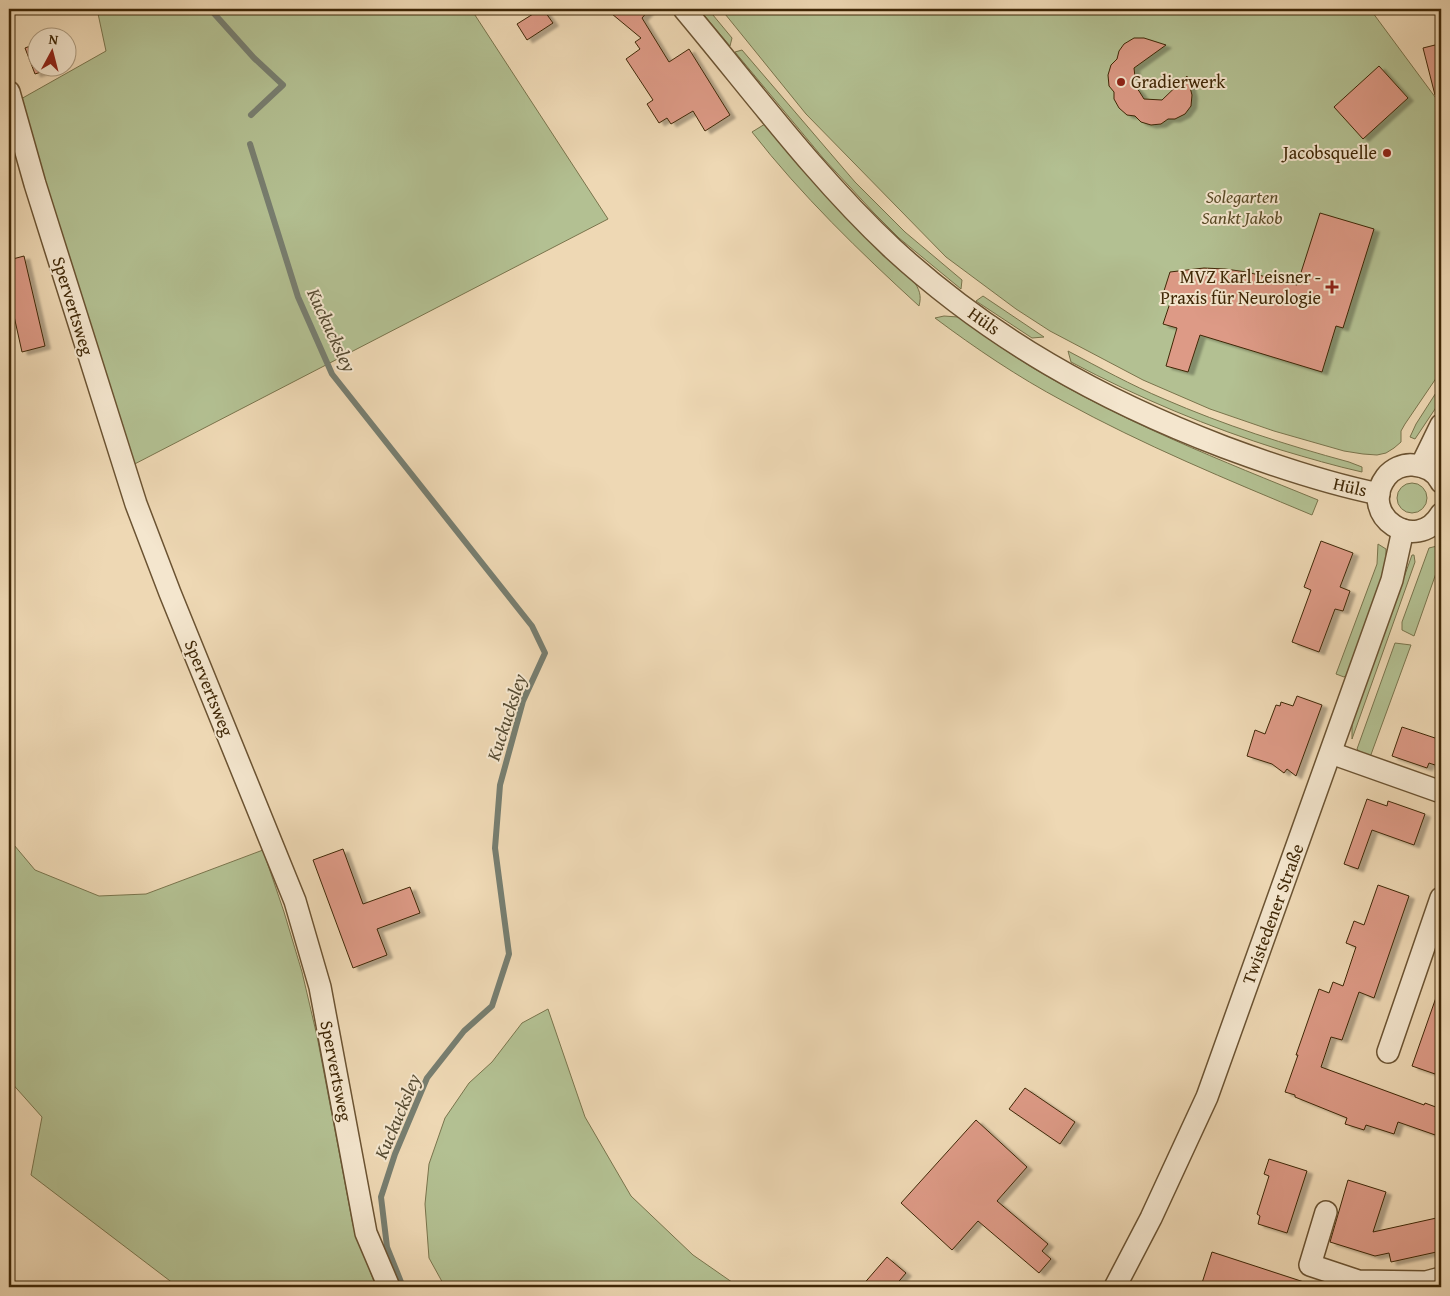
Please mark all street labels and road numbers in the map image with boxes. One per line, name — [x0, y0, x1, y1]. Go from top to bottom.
street label: Spervertsweg — [46, 253, 101, 359]
street label: Hüls — [963, 300, 1006, 341]
street label: Hüls — [1331, 470, 1370, 503]
street label: Spervertsweg — [178, 635, 241, 740]
street label: Twistedener Straße — [1235, 840, 1310, 988]
street label: Spervertsweg — [313, 1018, 359, 1124]

